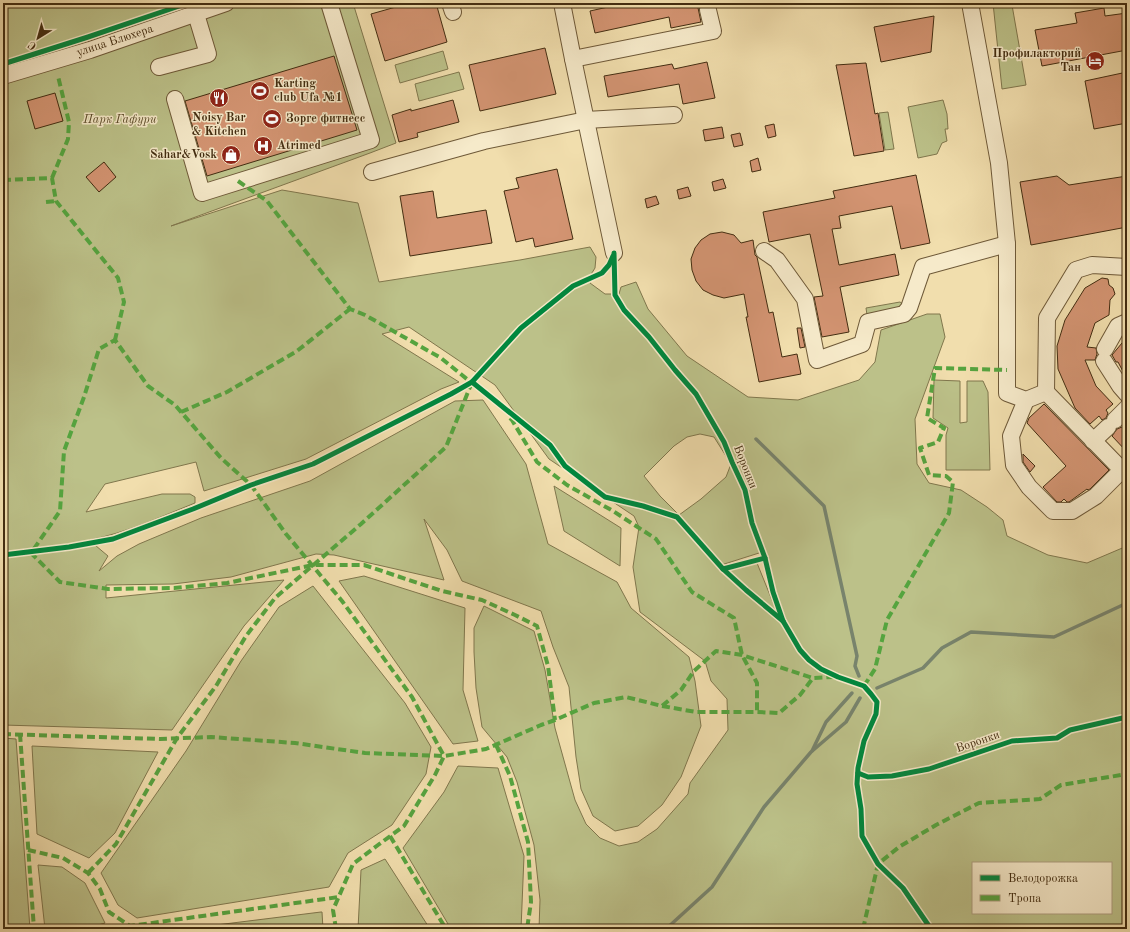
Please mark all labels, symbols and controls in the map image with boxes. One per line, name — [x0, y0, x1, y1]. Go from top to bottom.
north arrow — [18, 18, 58, 58]
street label: улица Блюхера — [75, 23, 155, 59]
text: С — [27, 38, 39, 51]
place label: Профилакторий Тан — [992, 48, 1081, 74]
hotel icon: Профилакторий Тан — [1084, 50, 1106, 72]
place label: Karting club Ufa №1 — [274, 78, 343, 104]
sports icon: Karting club Ufa №1 — [249, 80, 271, 102]
restaurant icon: Noisy Bar & Kitchen — [208, 87, 230, 109]
sports icon: Зорге фитнесс — [261, 108, 283, 130]
place label: Noisy Bar & Kitchen — [192, 112, 247, 138]
place label: Зорге фитнесс — [286, 113, 366, 125]
park label: Парк Гафури — [82, 114, 157, 126]
hospital icon: Atrimed — [252, 135, 274, 157]
place label: Atrimed — [277, 140, 321, 152]
shop icon: Sahar&Vosk — [220, 144, 242, 166]
place label: Sahar&Vosk — [150, 149, 217, 161]
street label: Воронки — [731, 444, 759, 490]
street label: Воронки — [955, 729, 1001, 755]
legend — [972, 862, 1112, 914]
text: Велодорожка — [1008, 873, 1078, 885]
text: Тропа — [1008, 893, 1041, 905]

